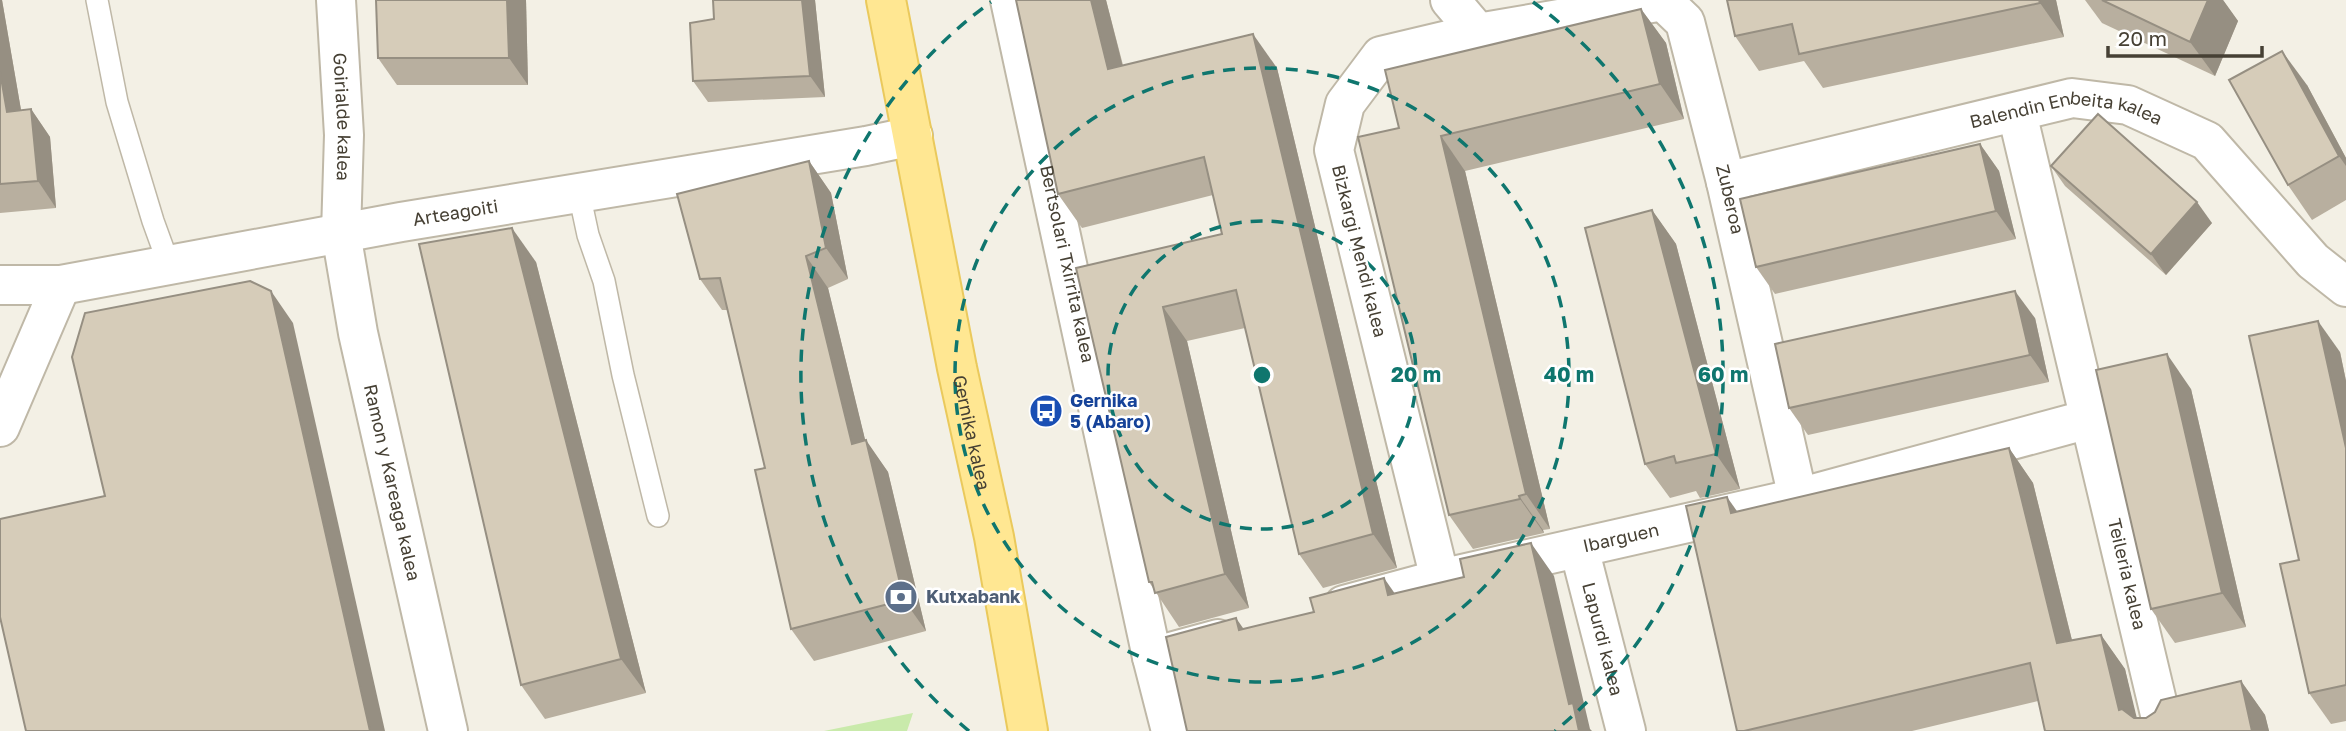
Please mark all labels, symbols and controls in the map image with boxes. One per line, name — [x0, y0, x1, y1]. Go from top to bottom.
scale bar — [2108, 14, 2262, 58]
text: 20 m — [2118, 25, 2167, 51]
street label: Goirialde kalea — [329, 52, 356, 181]
text: Balendin Enbeita kalea — [1967, 86, 2166, 132]
street label: Balendin Enbeita kalea — [1967, 112, 2165, 138]
street label: Bizkargi Mendi kalea — [1328, 162, 1392, 339]
street label: Zuberoa — [1712, 162, 1750, 236]
street label: Bertsolari Txirrita kalea — [1036, 163, 1100, 364]
street label: Arteagoiti — [411, 194, 500, 230]
text: 20 m — [1391, 361, 1441, 387]
text: 40 m — [1544, 361, 1594, 387]
text: 60 m — [1698, 361, 1748, 387]
centre of rings — [1250, 363, 1274, 387]
street label: Gernika kalea — [949, 373, 995, 492]
street label: Ramon y Kareaga kalea — [360, 382, 426, 583]
place label: Gernika 5 (Abaro) — [1070, 389, 1151, 432]
bus stop icon: Gernika 5 (Abaro) — [1027, 392, 1065, 430]
street label: Teileria kalea — [2104, 516, 2152, 632]
street label: Ibarguen — [1581, 518, 1661, 556]
bank icon: Kutxabank — [882, 578, 920, 616]
street label: Lapurdi kalea — [1578, 580, 1628, 698]
place label: Kutxabank — [926, 585, 1021, 607]

